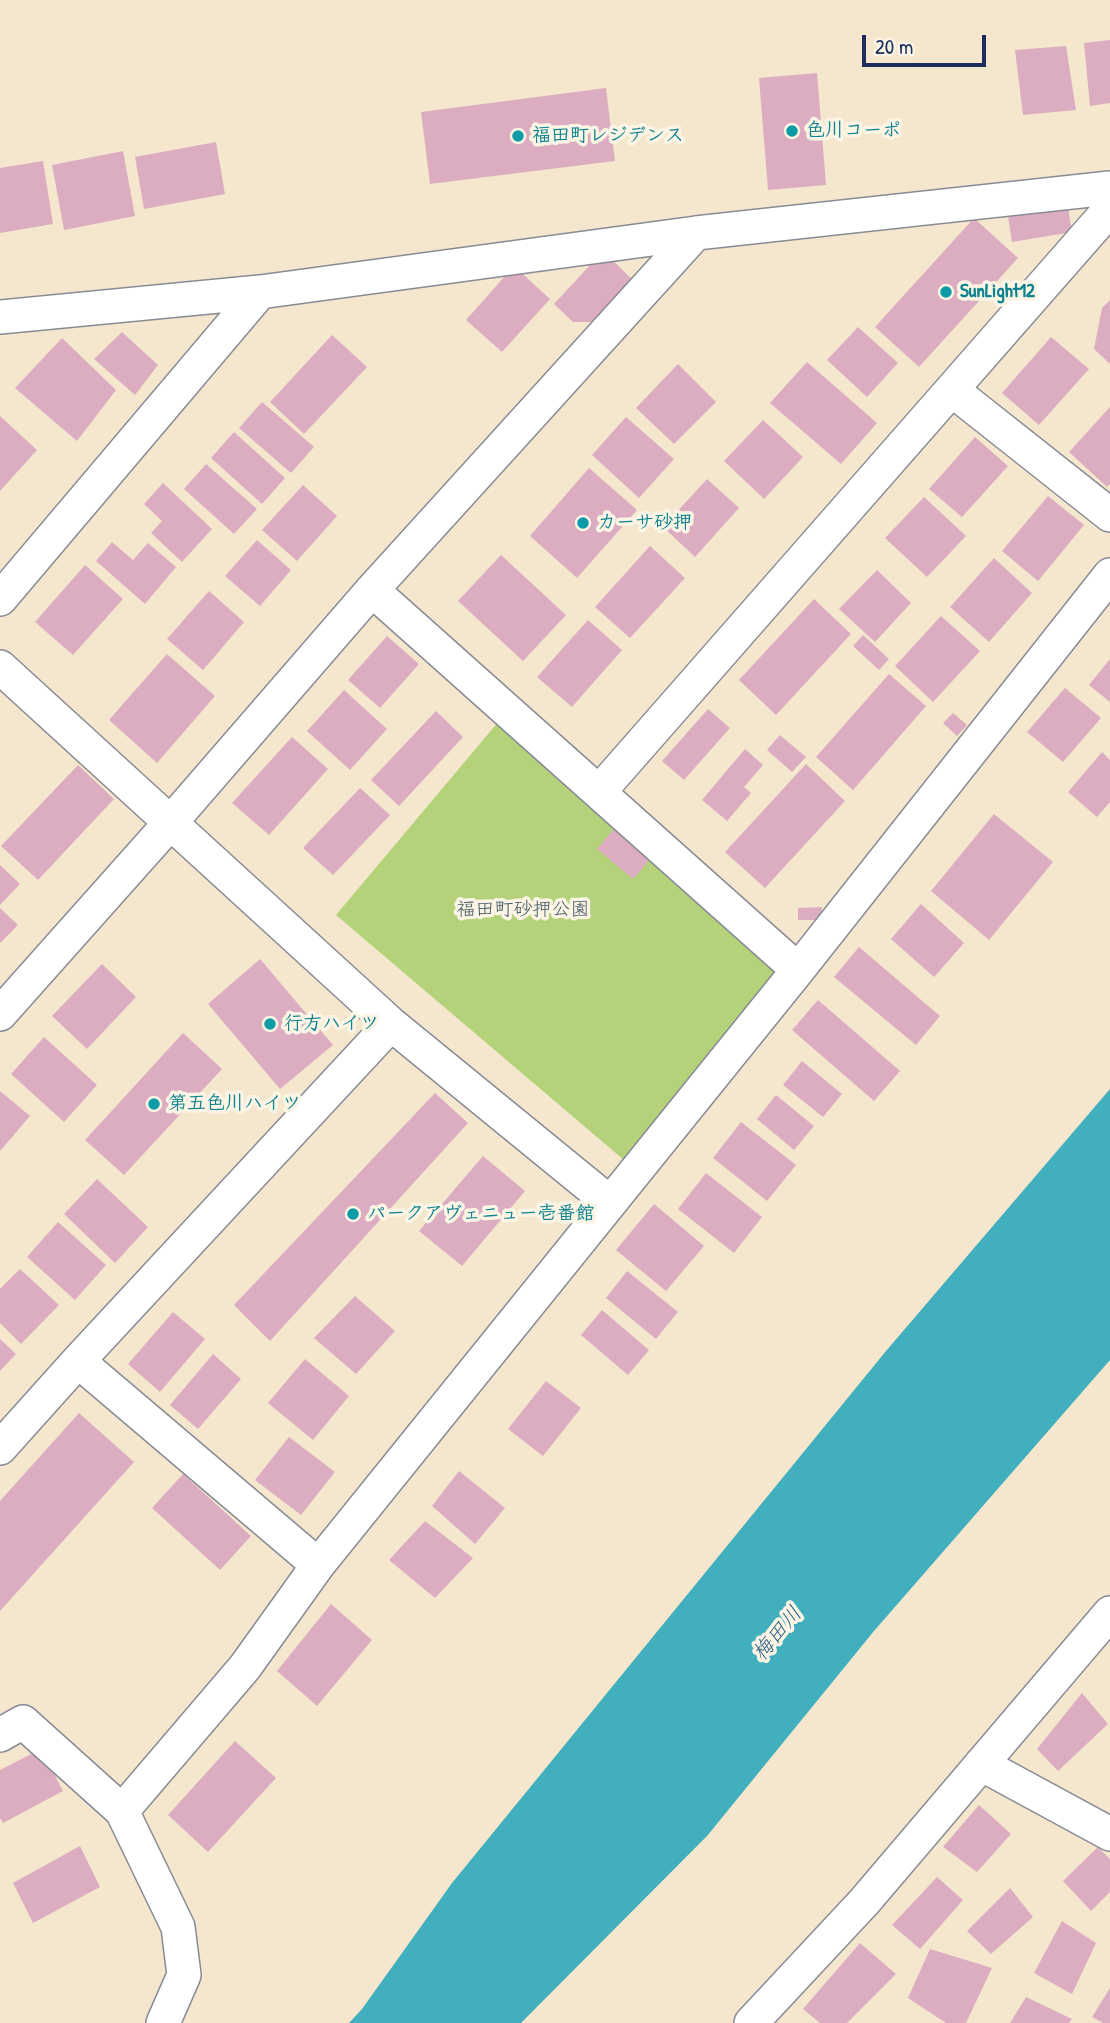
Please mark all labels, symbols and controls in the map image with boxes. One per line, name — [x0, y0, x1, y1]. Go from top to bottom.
scale bar — [865, 21, 989, 65]
text: 20 m — [875, 32, 913, 61]
place label: 色川コーポ — [806, 120, 901, 142]
marker: 色川コーポ — [784, 123, 800, 139]
place label: 福田町レジデンス — [532, 125, 684, 147]
marker: 福田町レジデンス — [510, 128, 526, 144]
place label: SunLight12 — [960, 281, 1035, 303]
marker: SunLight12 — [938, 284, 954, 300]
place label: カーサ砂押 — [597, 512, 692, 534]
marker: カーサ砂押 — [575, 515, 591, 531]
park label: 福田町砂押公園 — [457, 899, 589, 921]
place label: 行方ハイツ — [284, 1013, 379, 1035]
marker: 行方ハイツ — [262, 1016, 278, 1032]
place label: 第五色川ハイツ — [168, 1093, 301, 1115]
marker: 第五色川ハイツ — [146, 1096, 162, 1112]
place label: パークアヴェニュー壱番館 — [367, 1203, 595, 1225]
marker: パークアヴェニュー壱番館 — [345, 1206, 361, 1222]
water label: 梅田川 — [748, 1602, 808, 1666]

